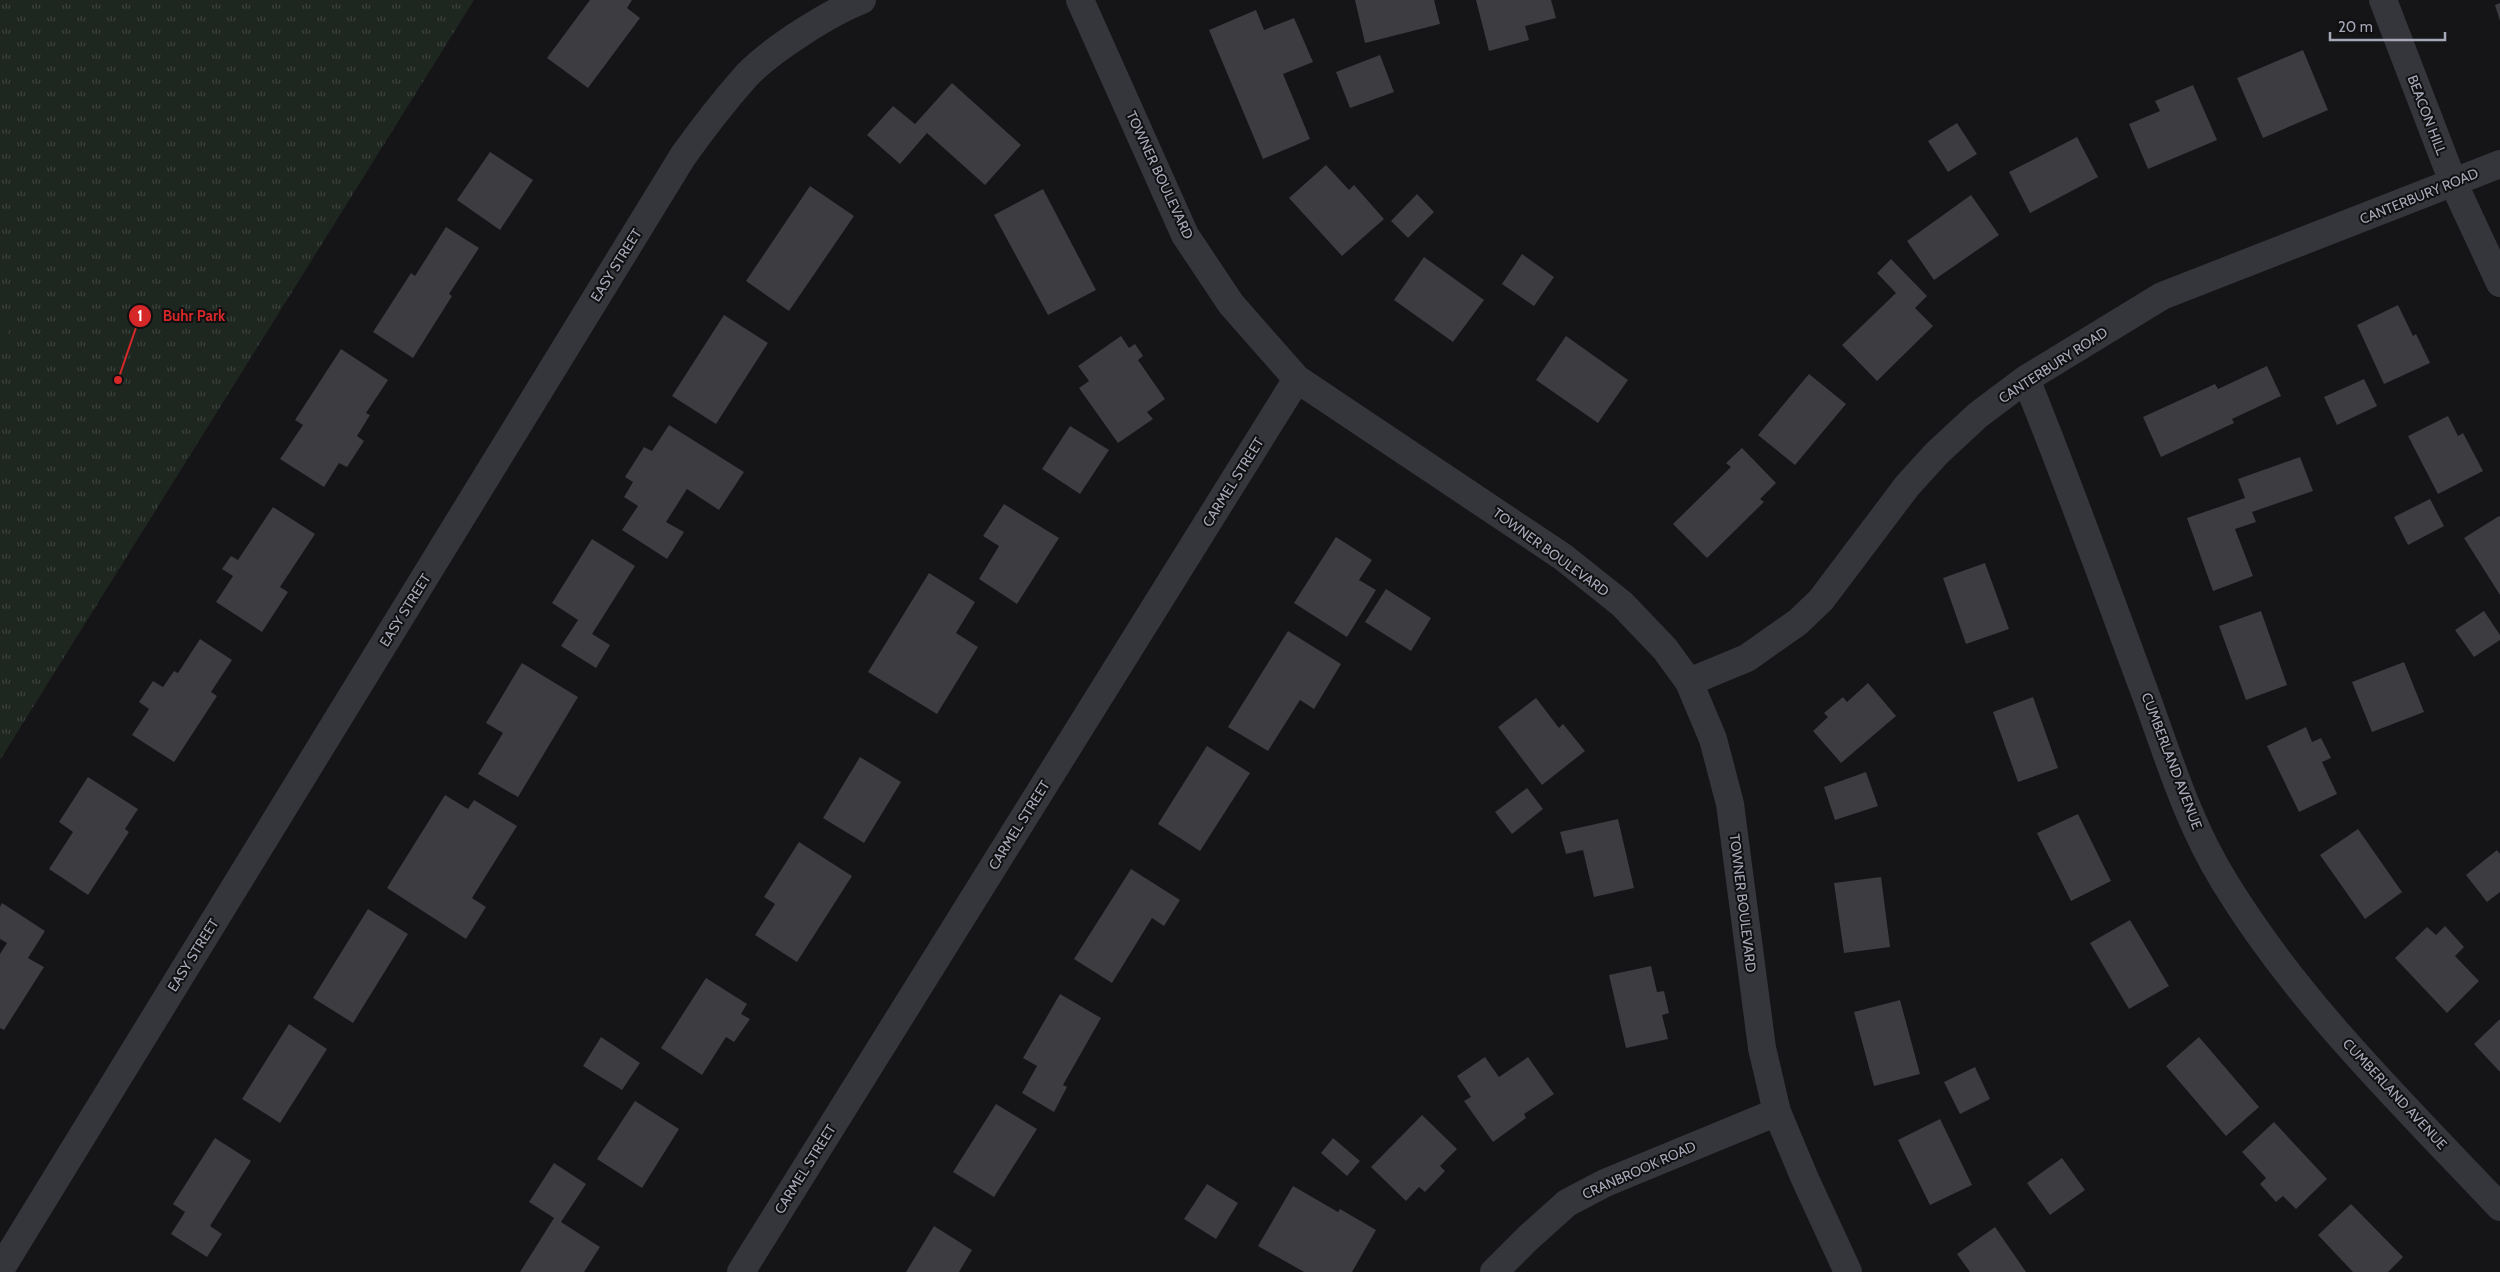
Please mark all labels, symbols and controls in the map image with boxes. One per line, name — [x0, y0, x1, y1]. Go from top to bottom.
scale bar — [2330, 10, 2445, 42]
text: 20 m — [2338, 18, 2373, 36]
street label: BEACON HILL — [2403, 72, 2451, 158]
street label: TOWNER BOULEVARD — [1122, 108, 1198, 242]
street label: CANTERBURY ROAD — [2357, 164, 2481, 228]
street label: EASY STREET — [586, 225, 646, 305]
callout: Buhr Park — [128, 301, 235, 331]
text: 1 — [137, 307, 143, 325]
text: Buhr Park — [163, 307, 226, 325]
street label: CANTERBURY ROAD — [1995, 323, 2111, 407]
street label: CARMEL STREET — [1198, 434, 1268, 530]
street label: TOWNER BOULEVARD — [1489, 504, 1613, 600]
street label: EASY STREET — [375, 570, 435, 650]
street label: CUMBERLAND AVENUE — [2138, 690, 2207, 832]
street label: CARMEL STREET — [984, 777, 1054, 873]
street label: TOWNER BOULEVARD — [1726, 833, 1760, 973]
street label: EASY STREET — [163, 915, 223, 995]
street label: CUMBERLAND AVENUE — [2339, 1035, 2451, 1153]
street label: CARMEL STREET — [770, 1121, 840, 1217]
street label: CRANBROOK ROAD — [1579, 1137, 1699, 1203]

